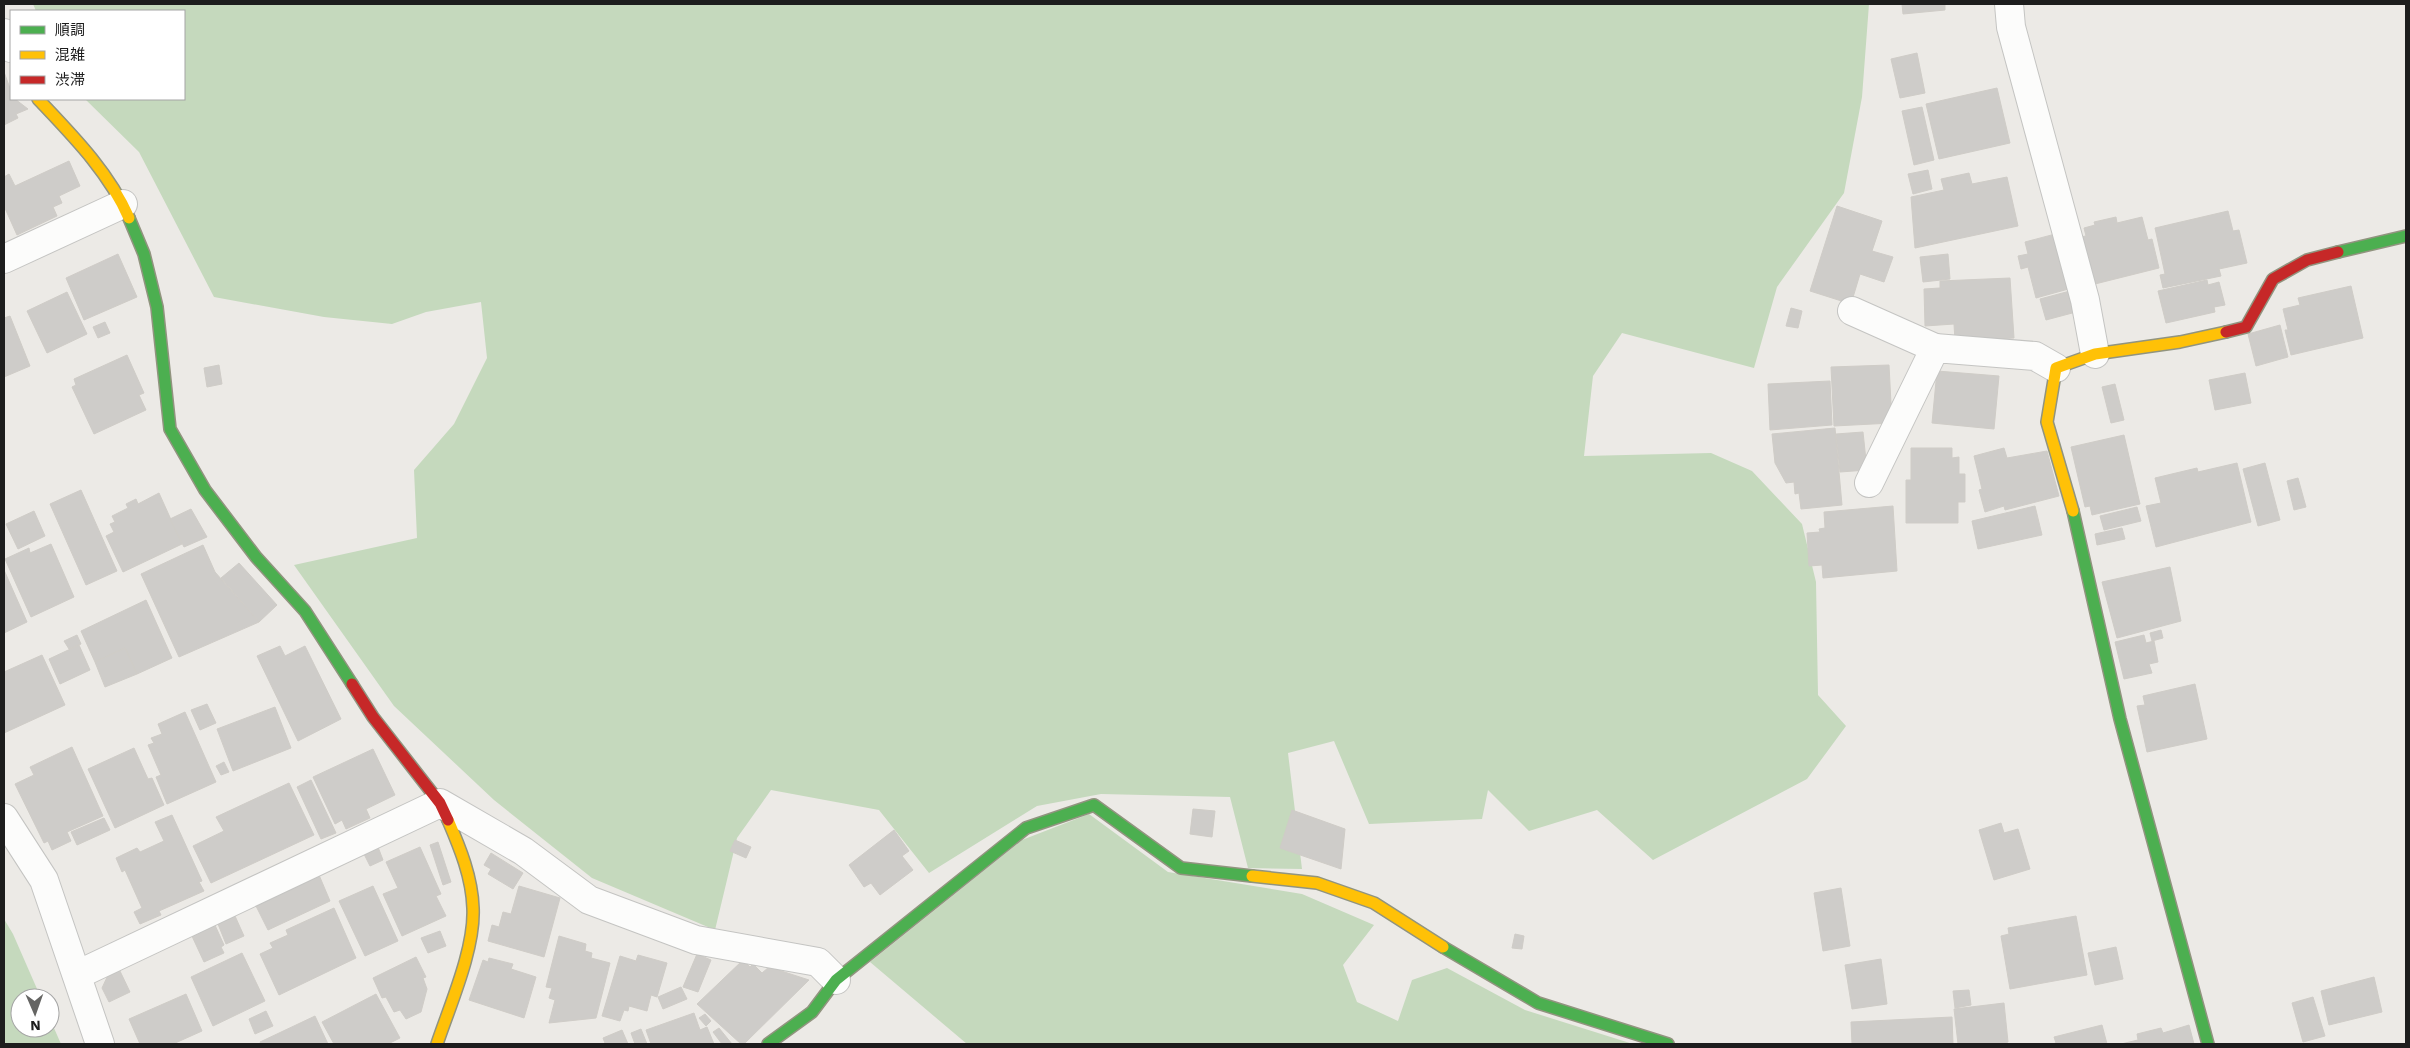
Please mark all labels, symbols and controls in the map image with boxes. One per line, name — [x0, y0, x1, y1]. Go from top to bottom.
legend — [10, 10, 185, 100]
text: 順調 — [55, 21, 85, 39]
text: 混雑 — [55, 46, 85, 64]
text: 渋滞 — [55, 71, 85, 89]
north arrow — [10, 988, 60, 1038]
text: N — [30, 1018, 41, 1034]

